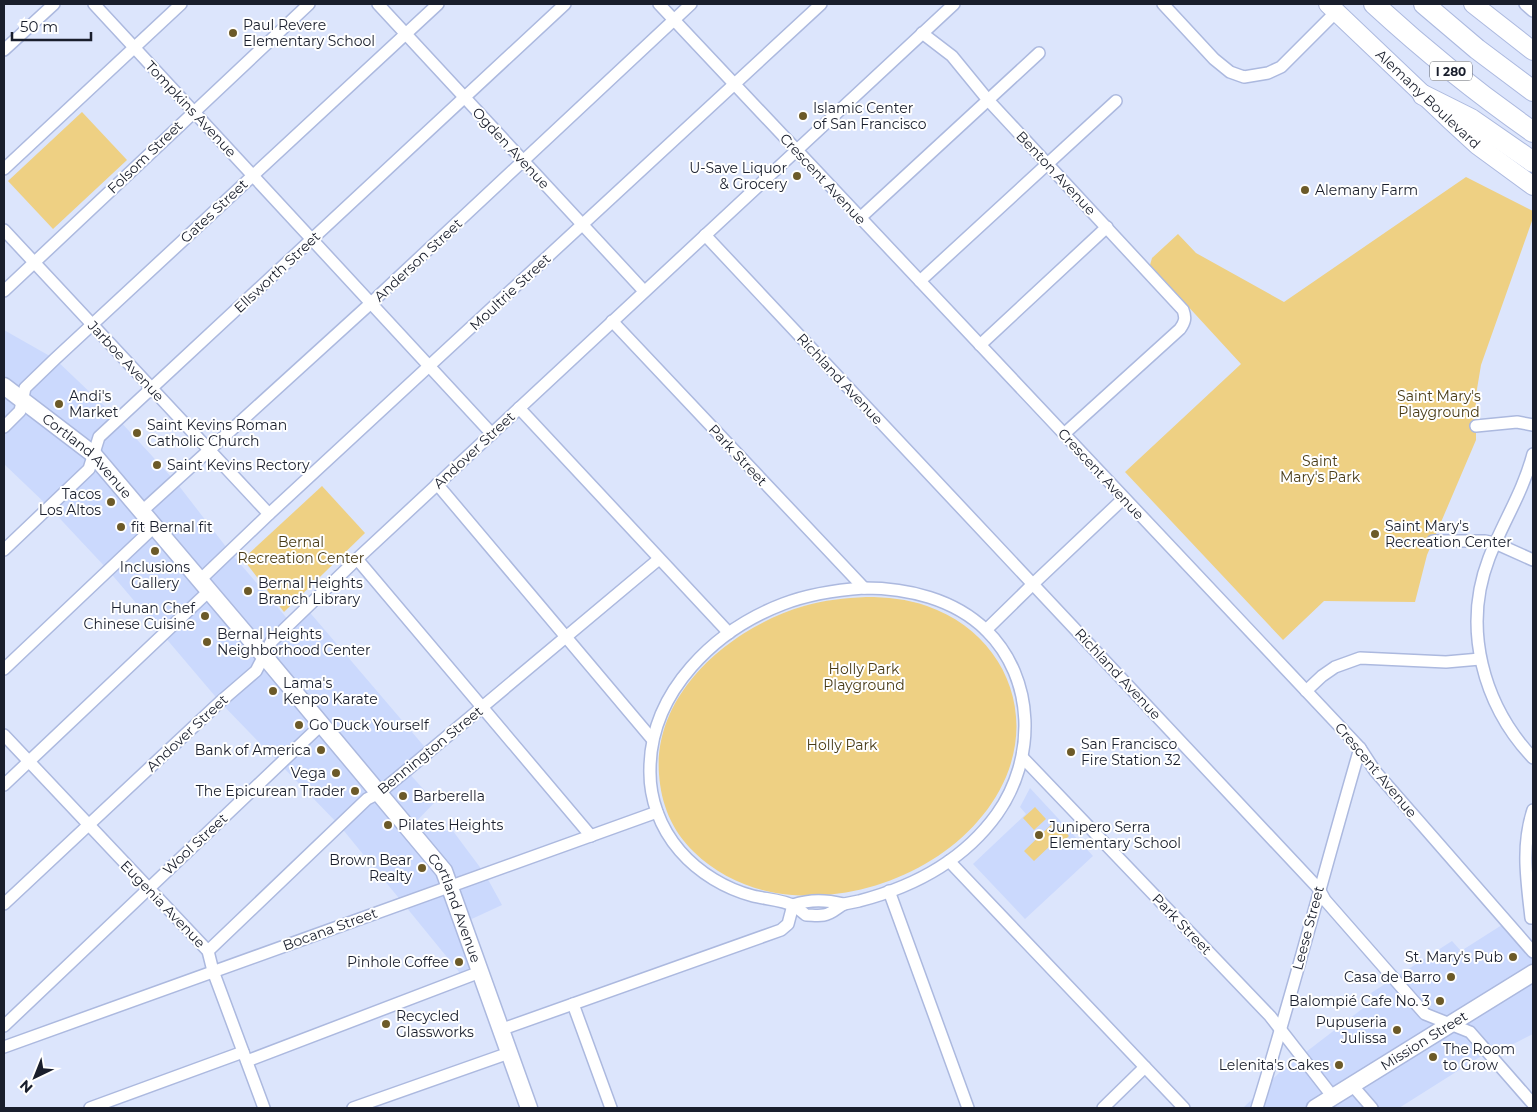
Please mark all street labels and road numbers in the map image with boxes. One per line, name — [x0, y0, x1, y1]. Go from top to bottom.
street label: Alemany Boulevard — [1372, 45, 1484, 153]
street label: Tompkins Avenue — [142, 57, 240, 161]
road number: I 280 — [1430, 61, 1472, 80]
street label: Ogden Avenue — [469, 103, 553, 193]
street label: Folsom Street — [104, 116, 187, 197]
street label: Benton Avenue — [1012, 127, 1100, 219]
street label: Crescent Avenue — [776, 130, 870, 228]
street label: Gates Street — [176, 175, 252, 247]
street label: Anderson Street — [370, 214, 466, 305]
street label: Ellsworth Street — [230, 227, 324, 317]
street label: Moultrie Street — [466, 250, 555, 334]
street label: Jarboe Avenue — [83, 316, 168, 405]
street label: Richland Avenue — [793, 329, 887, 429]
street label: Andover Street — [429, 407, 519, 492]
street label: Cortland Avenue — [38, 409, 136, 502]
street label: Park Street — [705, 420, 771, 490]
street label: Crescent Avenue — [1054, 425, 1148, 523]
street label: Richland Avenue — [1071, 624, 1165, 724]
street label: Andover Street — [142, 690, 232, 775]
street label: Bennington Street — [374, 702, 487, 798]
street label: Crescent Avenue — [1331, 719, 1421, 821]
street label: Wool Street — [159, 809, 231, 879]
street label: Cortland Avenue — [424, 849, 485, 965]
street label: Eugenia Avenue — [117, 856, 209, 952]
street label: Leese Street — [1288, 884, 1328, 972]
street label: Park Street — [1148, 890, 1216, 959]
street label: Bocana Street — [280, 903, 380, 954]
street label: Mission Street — [1377, 1007, 1471, 1074]

